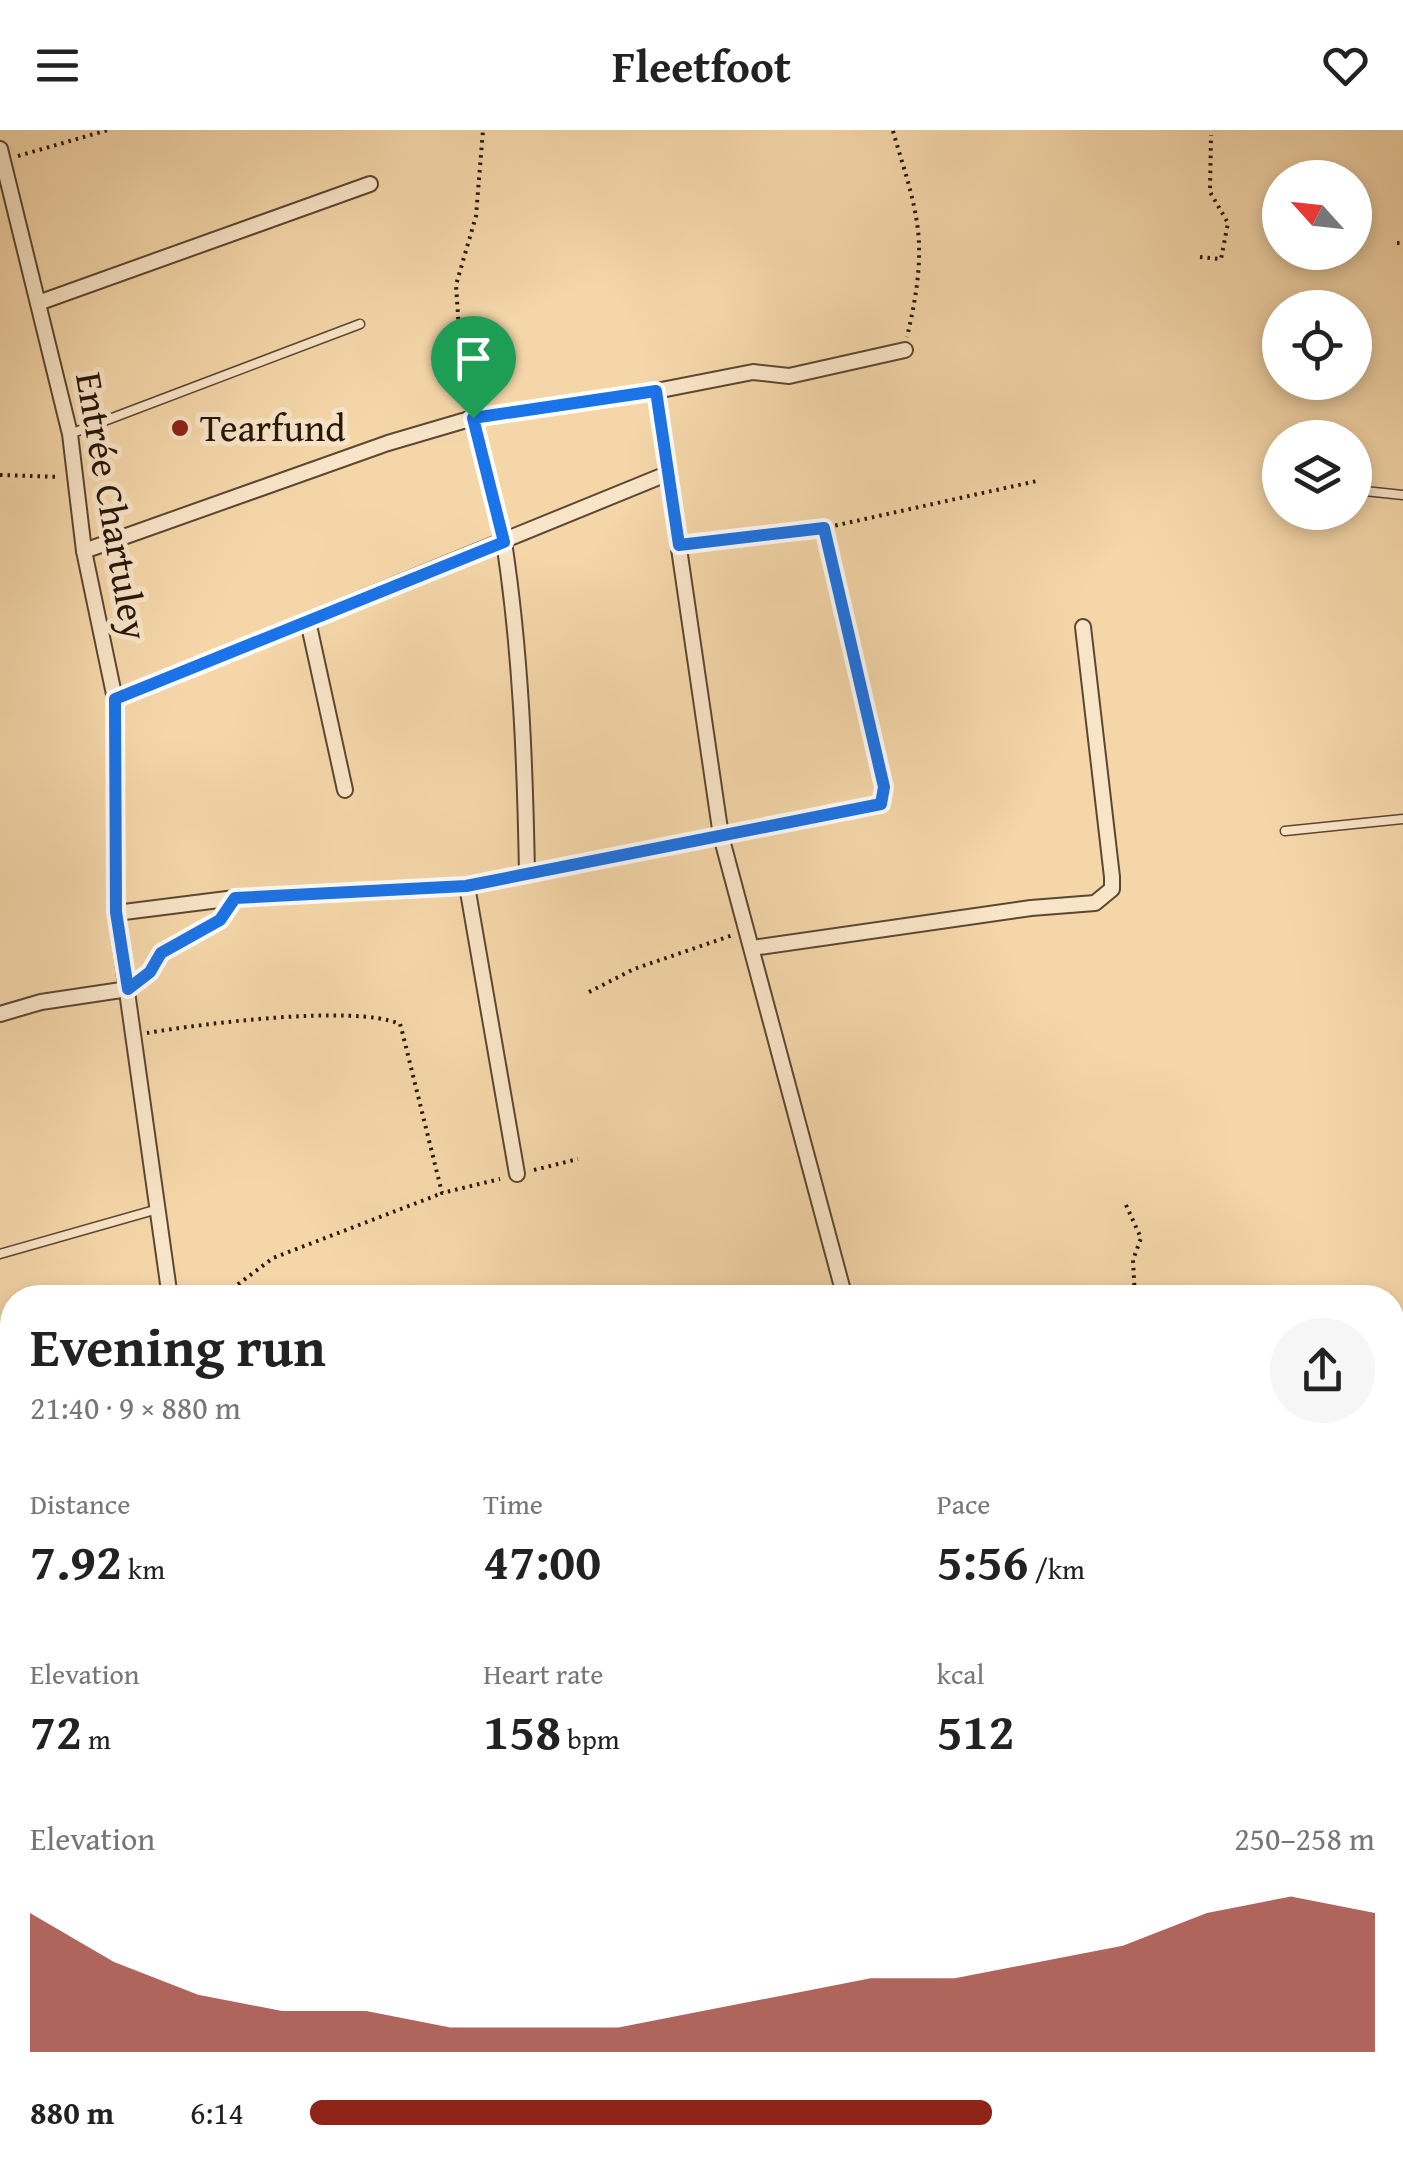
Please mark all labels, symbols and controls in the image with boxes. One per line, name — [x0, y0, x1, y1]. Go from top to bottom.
text: Fleetfoot — [612, 33, 791, 98]
icon: menu — [30, 38, 85, 93]
icon: heart — [1318, 38, 1373, 93]
north arrow — [1262, 160, 1372, 270]
map controls — [1262, 160, 1372, 530]
button: locate — [1262, 290, 1372, 400]
pin — [431, 316, 516, 419]
icon: arrive — [446, 331, 501, 386]
street label: Entrée Chartuley — [62, 368, 164, 644]
place label: Tearfund — [200, 399, 346, 455]
marker: Tearfund — [169, 417, 191, 439]
button: layers — [1262, 420, 1372, 530]
text: Evening run — [30, 1306, 326, 1386]
button: share — [1270, 1318, 1375, 1423]
text: 21:40 · 9 × 880 m — [30, 1384, 241, 1431]
text: Distance — [30, 1483, 130, 1524]
text: Time — [483, 1483, 543, 1524]
text: Pace — [937, 1483, 991, 1524]
text: 7.92 — [30, 1524, 122, 1597]
text: 47:00 — [483, 1524, 601, 1597]
text: 5:56 — [937, 1524, 1029, 1597]
text: km — [122, 1548, 165, 1589]
text: /km — [1029, 1548, 1085, 1589]
text: Elevation — [30, 1653, 140, 1694]
text: Heart rate — [483, 1653, 603, 1694]
text: kcal — [937, 1653, 984, 1694]
text: 72 — [30, 1694, 82, 1767]
text: 158 — [483, 1694, 561, 1767]
text: 512 — [937, 1694, 1014, 1767]
text: m — [82, 1718, 111, 1759]
text: bpm — [561, 1718, 620, 1759]
text: Elevation — [30, 1815, 155, 1862]
text: 250–258 m — [1234, 1815, 1375, 1862]
text: 880 m — [30, 2089, 114, 2136]
text: 6:14 — [190, 2089, 244, 2136]

